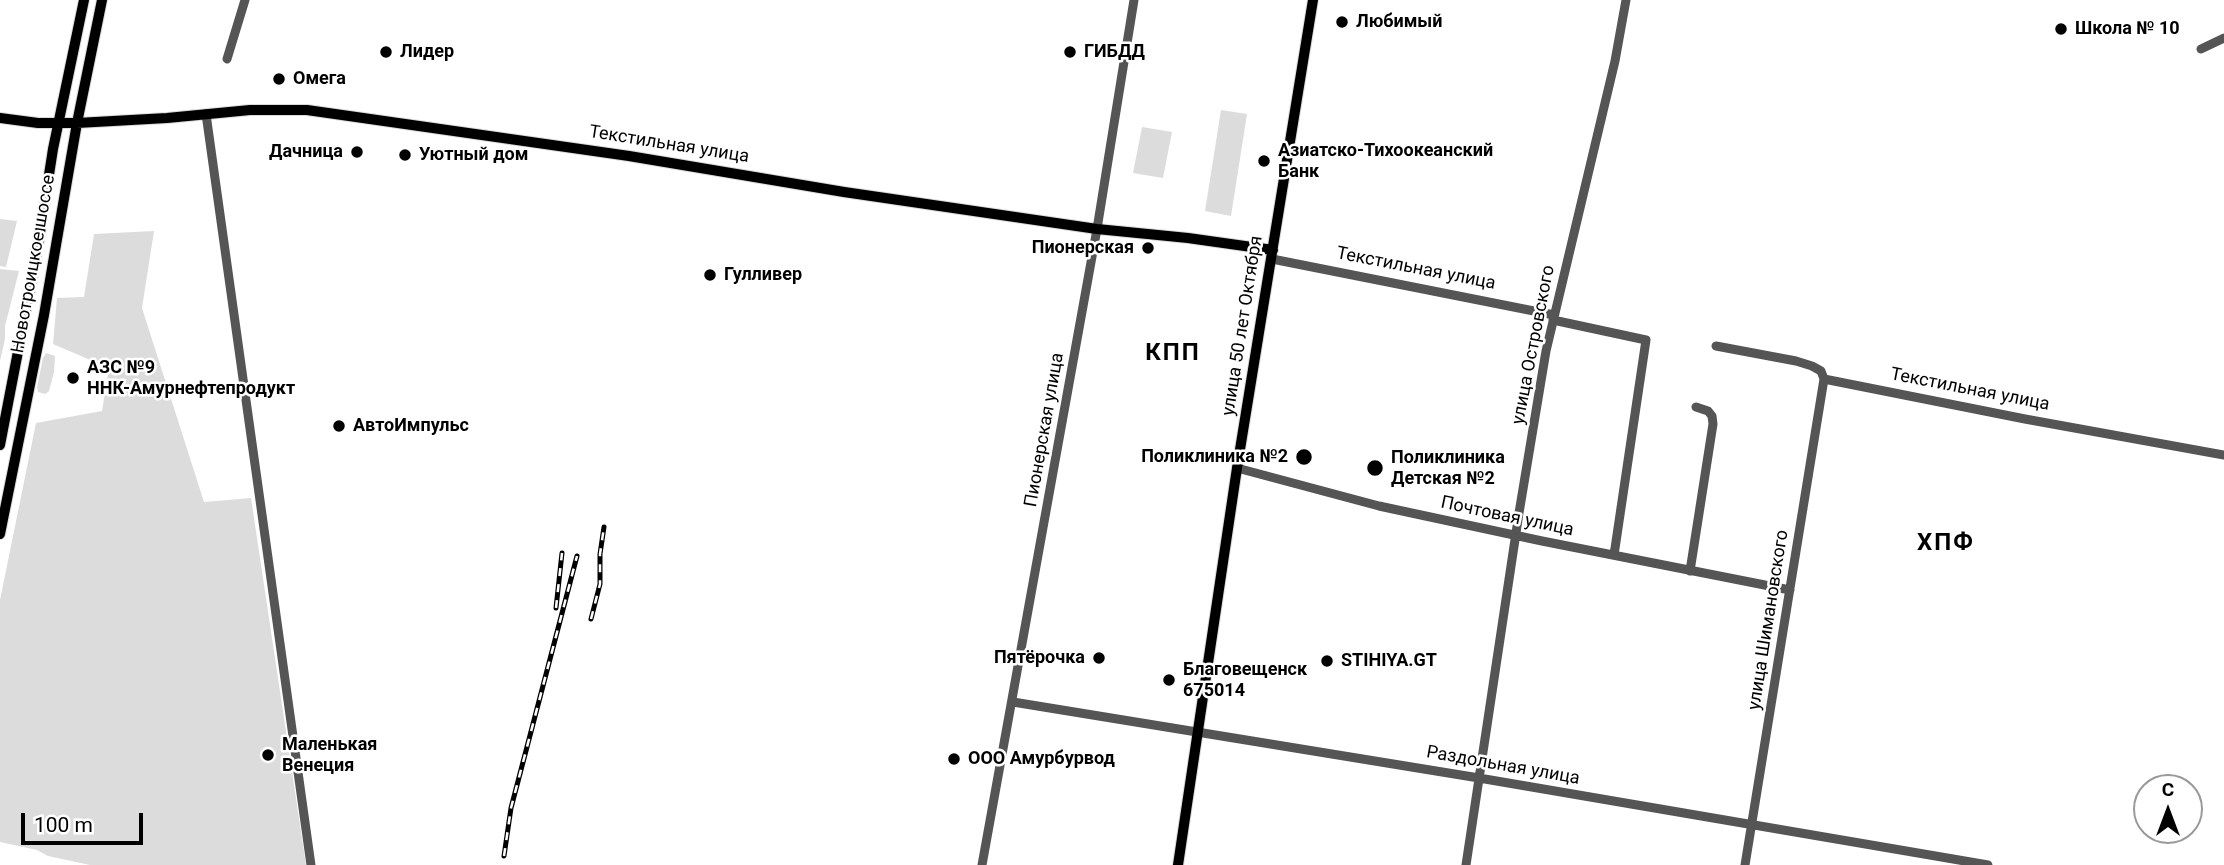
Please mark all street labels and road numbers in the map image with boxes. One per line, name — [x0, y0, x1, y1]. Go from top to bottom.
street label: Текстильная улица — [588, 122, 750, 168]
street label: Новотроицкое шоссе — [8, 173, 60, 355]
street label: улица 50 лет Октября — [1218, 234, 1268, 418]
street label: Текстильная улица — [1335, 243, 1497, 295]
street label: улица Островского — [1508, 263, 1560, 427]
street label: Пионерская улица — [1021, 351, 1069, 509]
street label: Текстильная улица — [1889, 364, 2051, 416]
street label: Почтовая улица — [1439, 492, 1575, 542]
street label: улица Шимановского — [1744, 528, 1794, 712]
street label: Раздольная улица — [1425, 742, 1581, 790]

